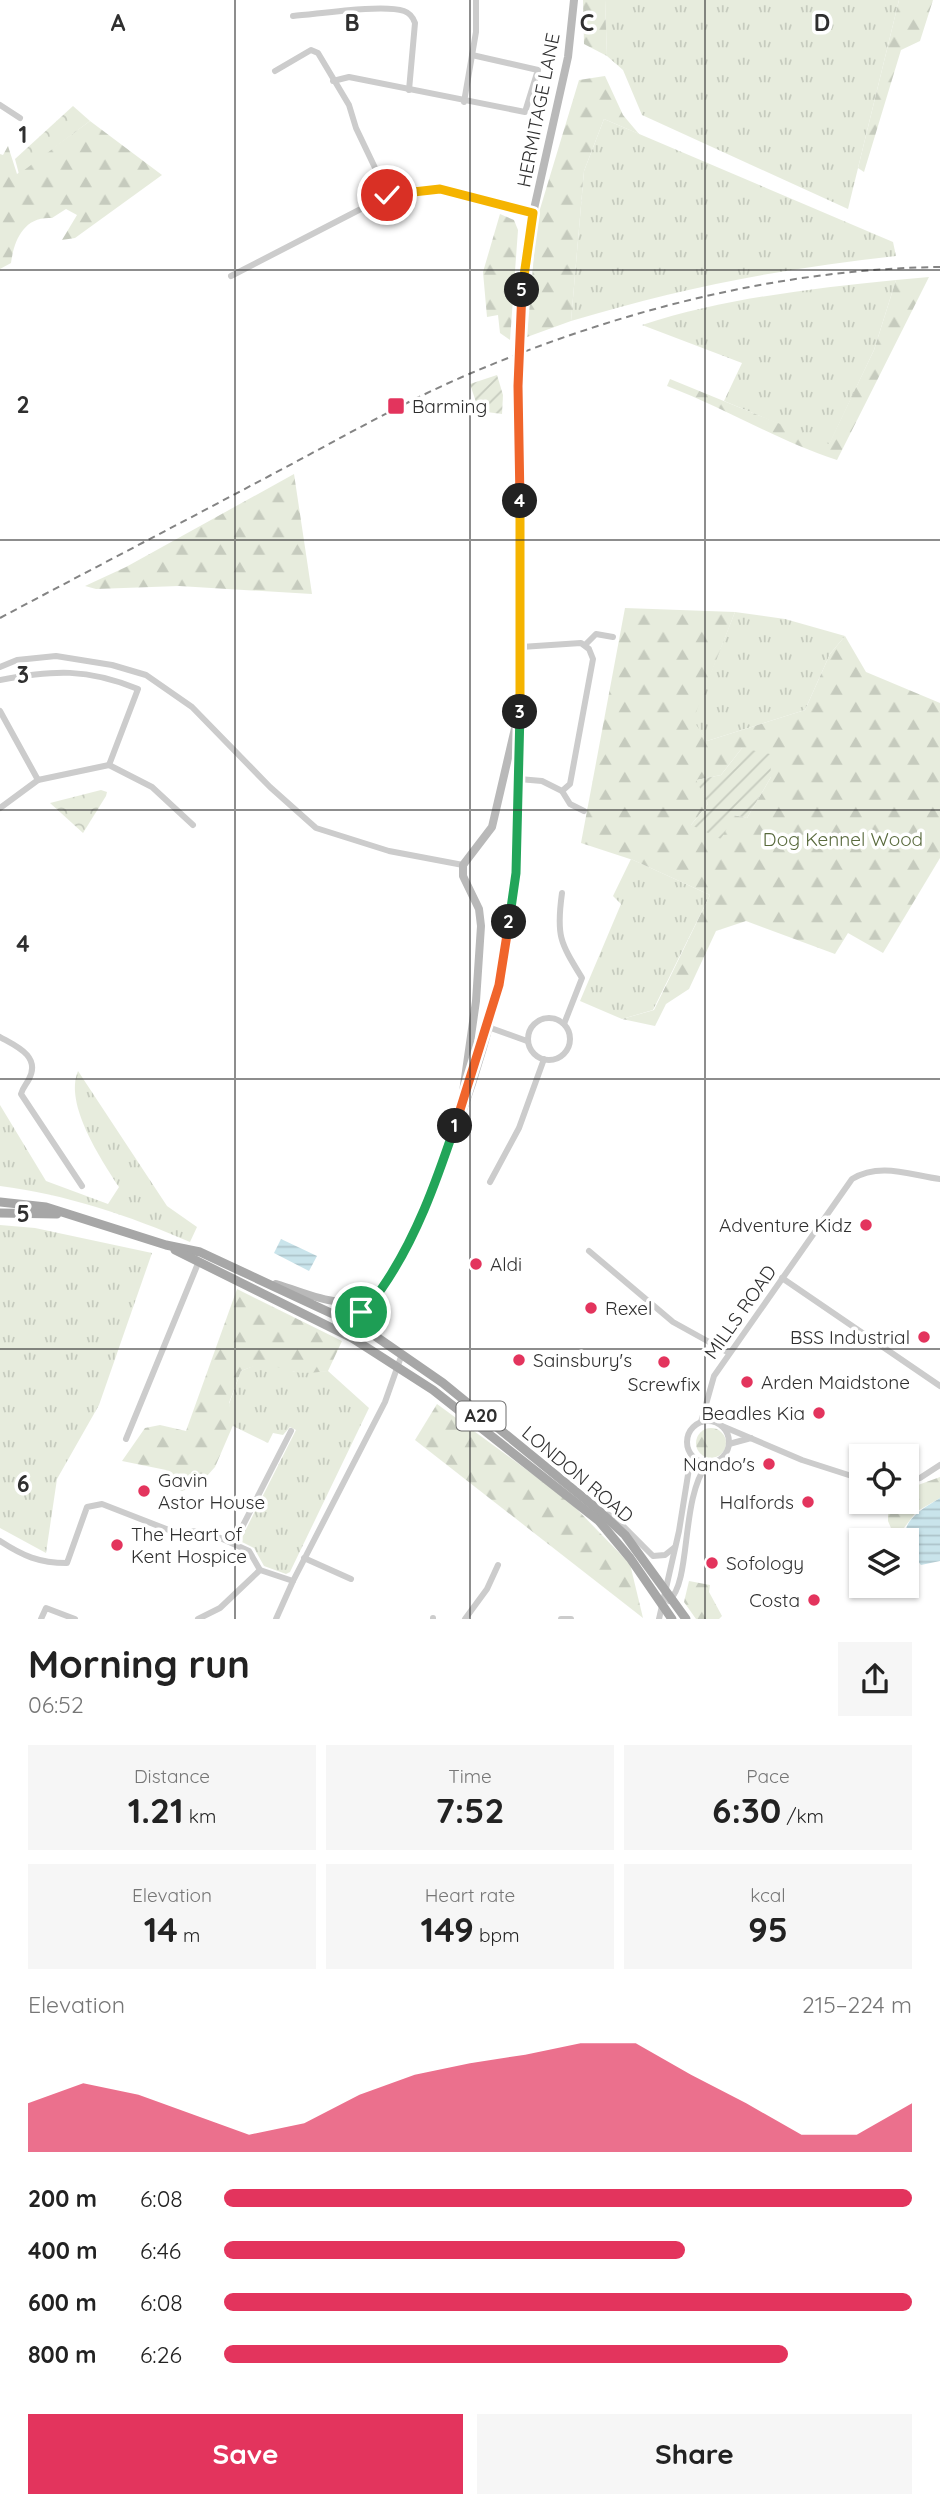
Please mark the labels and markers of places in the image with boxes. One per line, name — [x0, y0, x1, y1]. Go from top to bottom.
pin — [357, 165, 417, 225]
pin: 5 — [504, 272, 540, 308]
place label: Barming — [412, 394, 487, 418]
marker: Barming — [386, 396, 406, 416]
pin: 4 — [503, 484, 538, 518]
pin: 3 — [503, 694, 538, 730]
pin: 2 — [491, 904, 526, 940]
pin: 1 — [438, 1108, 472, 1144]
place label: Adventure Kidz — [719, 1213, 852, 1237]
marker: Adventure Kidz — [858, 1217, 874, 1233]
place label: Aldi — [490, 1252, 522, 1276]
marker: Aldi — [468, 1256, 484, 1272]
pin — [331, 1282, 391, 1342]
place label: Rexel — [605, 1296, 652, 1320]
marker: Rexel — [583, 1300, 599, 1316]
place label: BSS Industrial — [790, 1325, 910, 1349]
marker: BSS Industrial — [916, 1329, 932, 1345]
place label: Sainsbury's — [533, 1348, 632, 1372]
marker: Sainsbury's — [511, 1352, 527, 1368]
marker: Screwfix — [656, 1354, 672, 1370]
place label: Arden Maidstone — [761, 1370, 910, 1394]
place label: Screwfix — [628, 1372, 700, 1396]
marker: Arden Maidstone — [739, 1374, 755, 1390]
place label: Beadles Kia — [701, 1401, 805, 1425]
marker: Beadles Kia — [811, 1405, 827, 1421]
place label: Nando's — [683, 1452, 755, 1476]
marker: Nando's — [761, 1456, 777, 1472]
place label: Gavin Astor House — [158, 1468, 265, 1514]
marker: Gavin Astor House — [136, 1483, 152, 1499]
place label: Halfords — [720, 1490, 794, 1514]
marker: Halfords — [800, 1494, 816, 1510]
place label: The Heart of Kent Hospice — [131, 1522, 247, 1568]
marker: The Heart of Kent Hospice — [109, 1537, 125, 1553]
place label: Sofology — [726, 1551, 804, 1575]
marker: Sofology — [704, 1555, 720, 1571]
place label: Costa — [749, 1588, 800, 1612]
marker: Costa — [806, 1592, 822, 1608]

